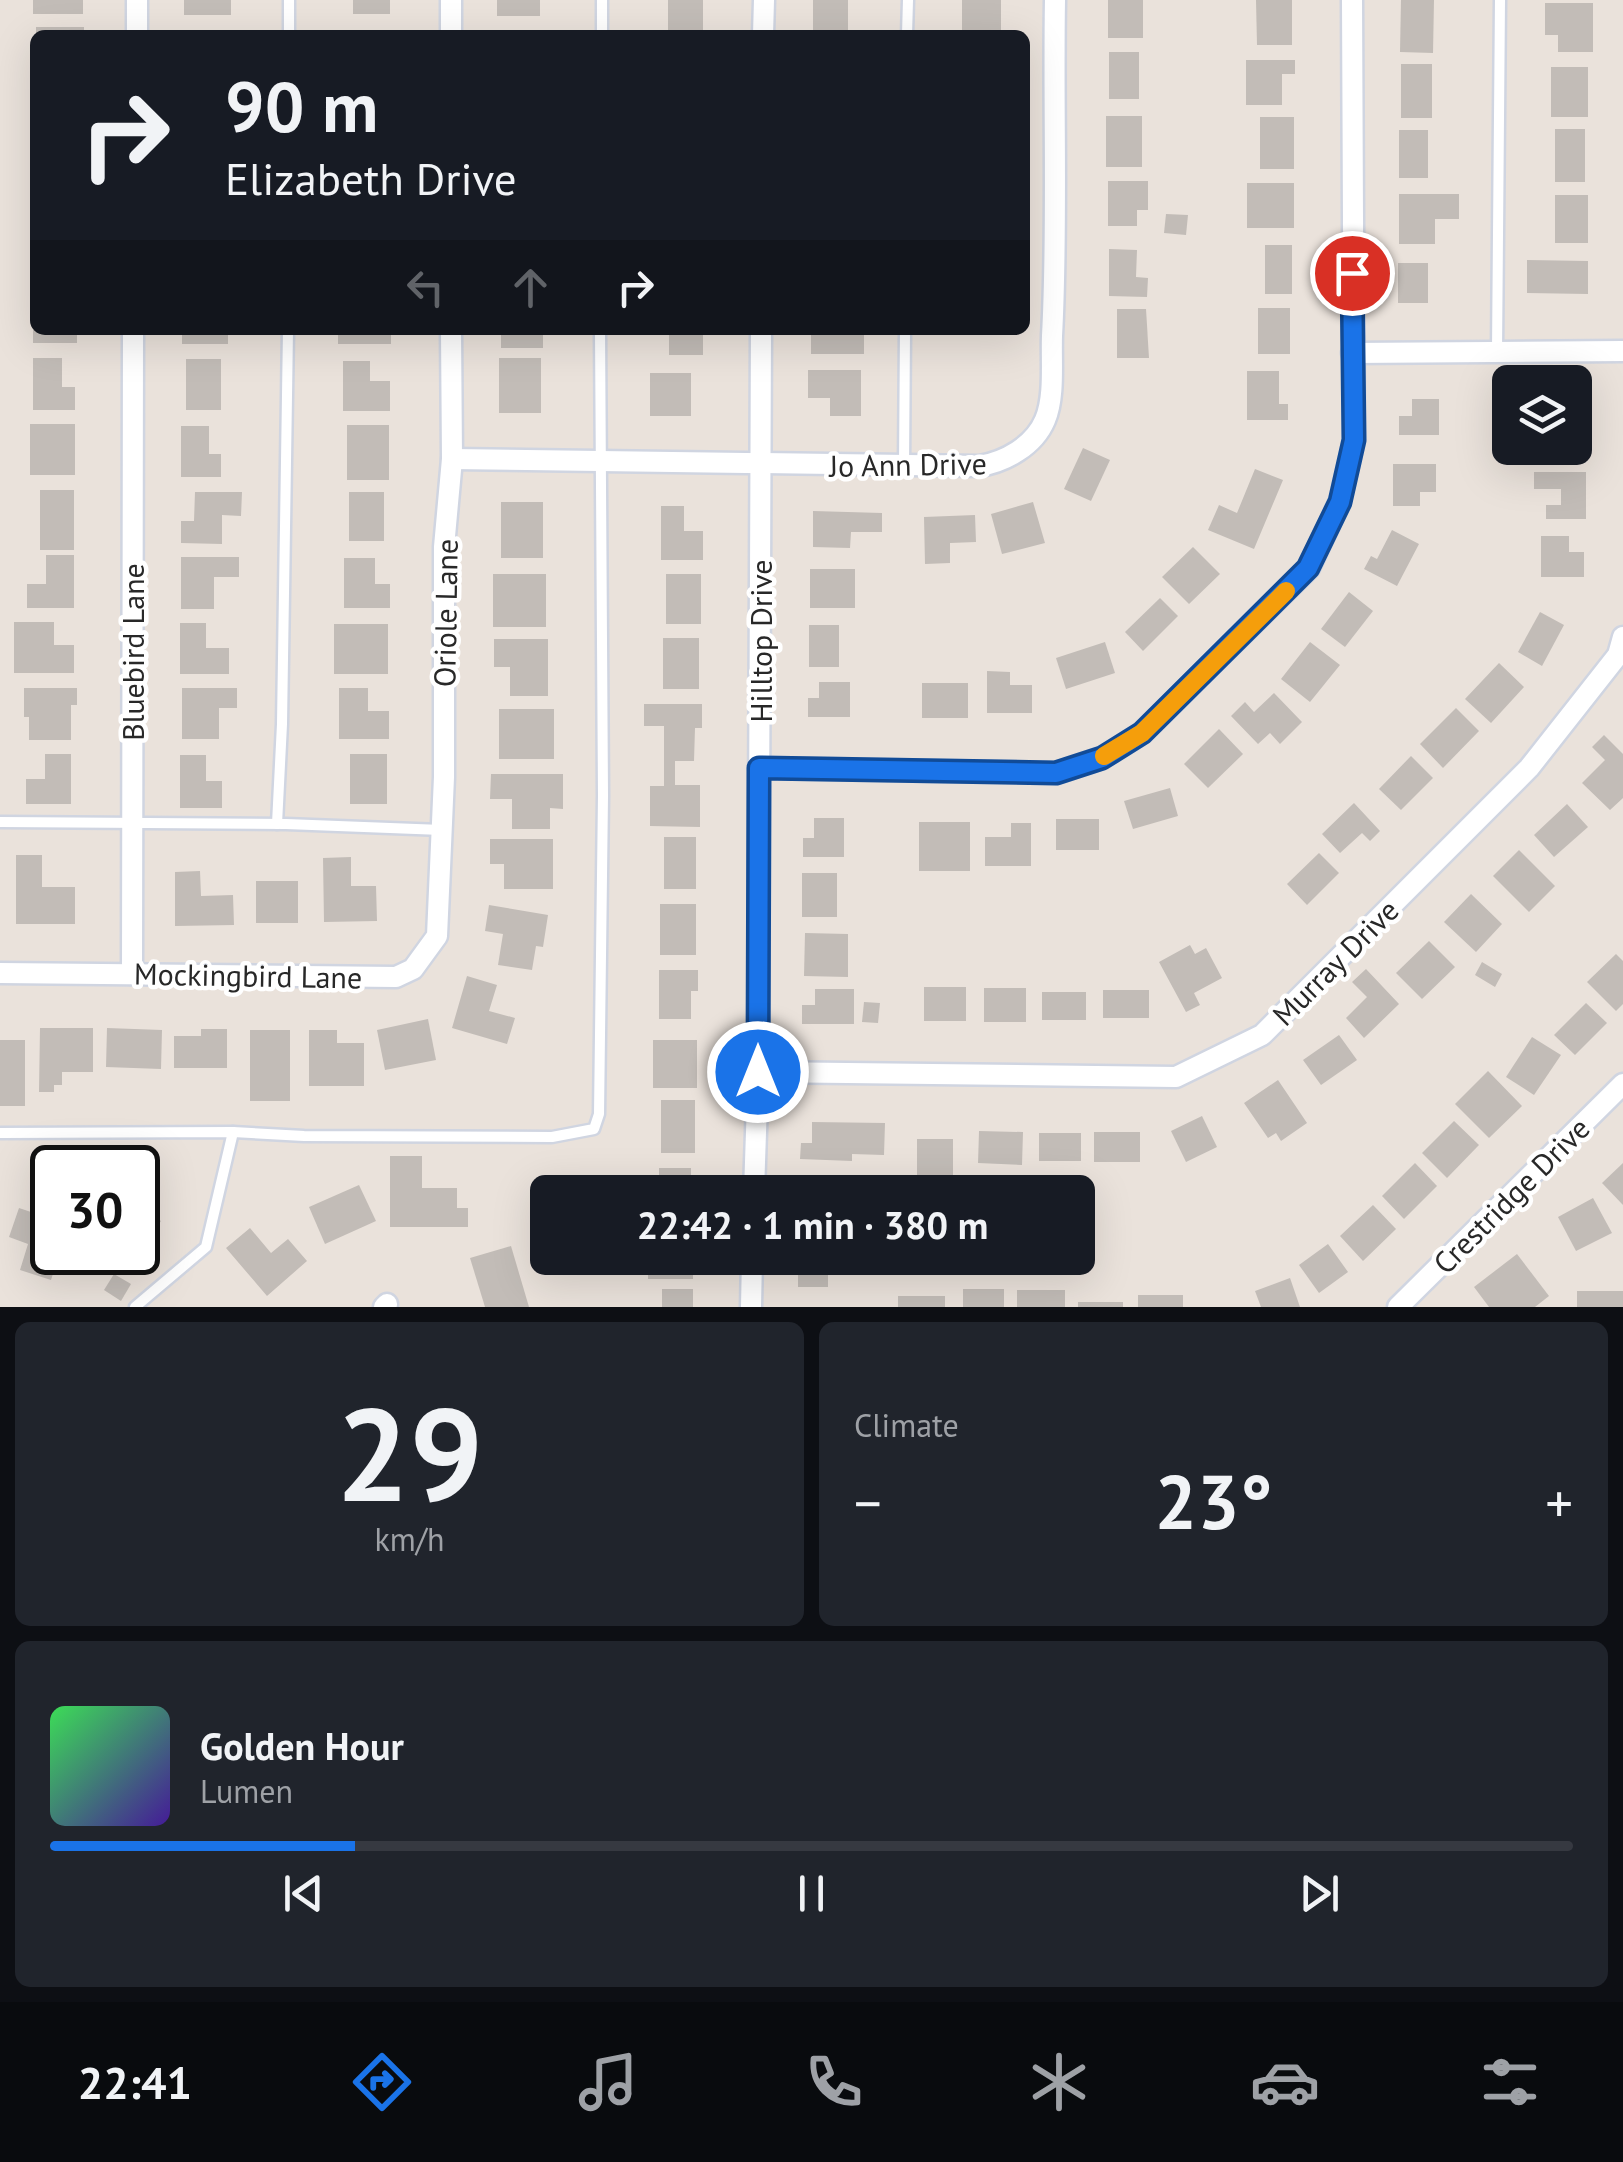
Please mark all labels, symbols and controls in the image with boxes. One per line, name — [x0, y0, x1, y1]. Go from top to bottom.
text: 90 m — [225, 61, 378, 151]
icon: right — [60, 70, 190, 200]
text: Elizabeth Drive — [225, 149, 517, 207]
pin — [1310, 231, 1395, 316]
icon: arrive — [1325, 246, 1380, 301]
icon: left — [398, 260, 453, 315]
icon: ahead — [503, 260, 558, 315]
icon: right — [608, 260, 663, 315]
map controls — [1492, 365, 1592, 465]
button: layers — [1492, 365, 1592, 465]
street label: Jo Ann Drive — [827, 443, 987, 485]
street label: Oriole Lane — [424, 539, 466, 687]
street label: Hilltop Drive — [741, 559, 780, 723]
street label: Bluebird Lane — [113, 563, 152, 741]
street label: Murray Drive — [1263, 890, 1407, 1034]
street label: Mockingbird Lane — [134, 954, 362, 996]
position arrow — [706, 1020, 810, 1124]
street label: Crestridge Drive — [1424, 1108, 1598, 1282]
speed limit sign: 30 — [30, 1145, 160, 1275]
text: 22:42 · 1 min · 380 m — [637, 1200, 988, 1249]
text: 29 — [336, 1369, 483, 1537]
text: Climate — [854, 1404, 959, 1446]
text: 23° — [1155, 1453, 1272, 1550]
text: − — [854, 1467, 882, 1538]
text: + — [1545, 1467, 1573, 1538]
text: km/h — [374, 1518, 445, 1560]
text: Golden Hour — [200, 1721, 404, 1770]
text: Lumen — [200, 1770, 293, 1812]
icon: previous — [276, 1866, 331, 1921]
icon: pause — [784, 1866, 839, 1921]
icon: next — [1292, 1866, 1347, 1921]
icon: directions — [347, 2047, 417, 2117]
icon: music — [573, 2047, 643, 2117]
icon: phone — [799, 2047, 869, 2117]
icon: climate — [1024, 2047, 1094, 2117]
icon: car — [1250, 2047, 1320, 2117]
icon: filters — [1475, 2047, 1545, 2117]
text: 22:41 — [78, 2053, 192, 2111]

